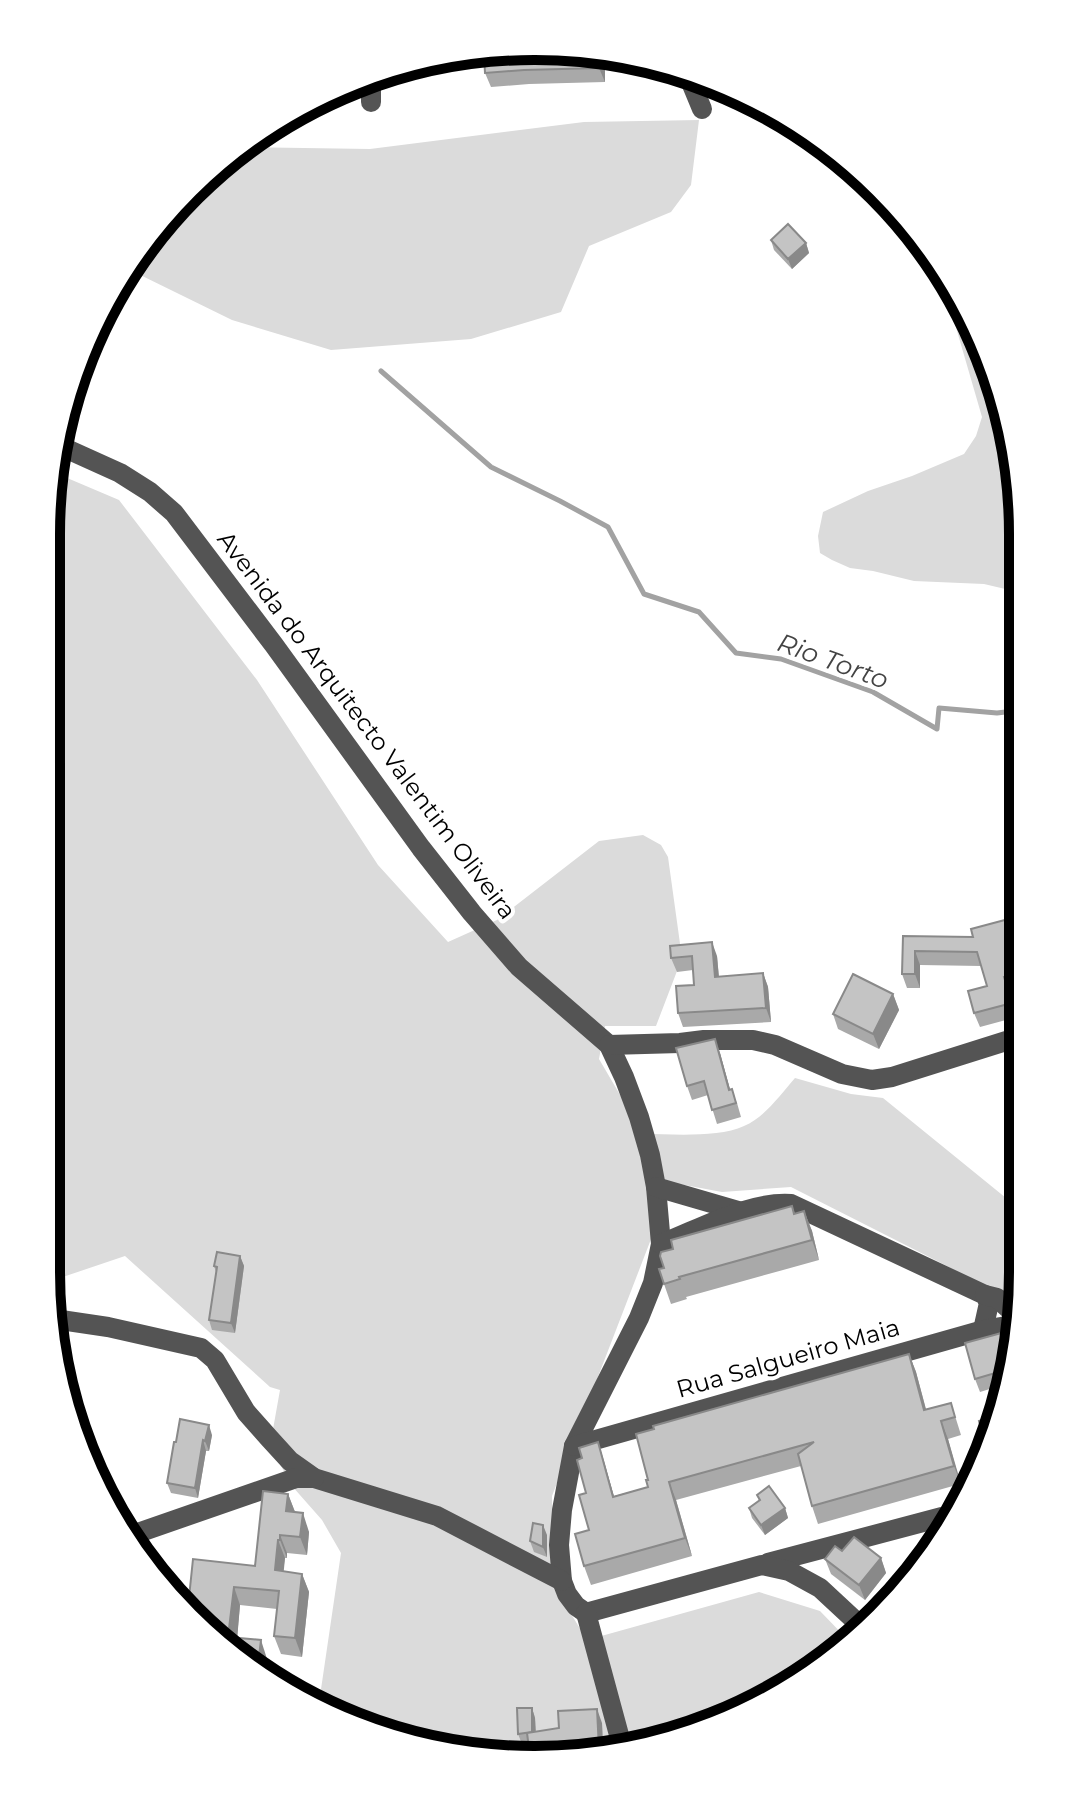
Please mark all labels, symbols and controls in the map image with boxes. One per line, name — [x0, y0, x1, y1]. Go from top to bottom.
street label: Avenida do Arquitecto Valentim Oliveira — [212, 525, 522, 925]
water label: Rio Torto — [773, 626, 893, 696]
street label: Rua Salgueiro Maia — [673, 1312, 903, 1404]

